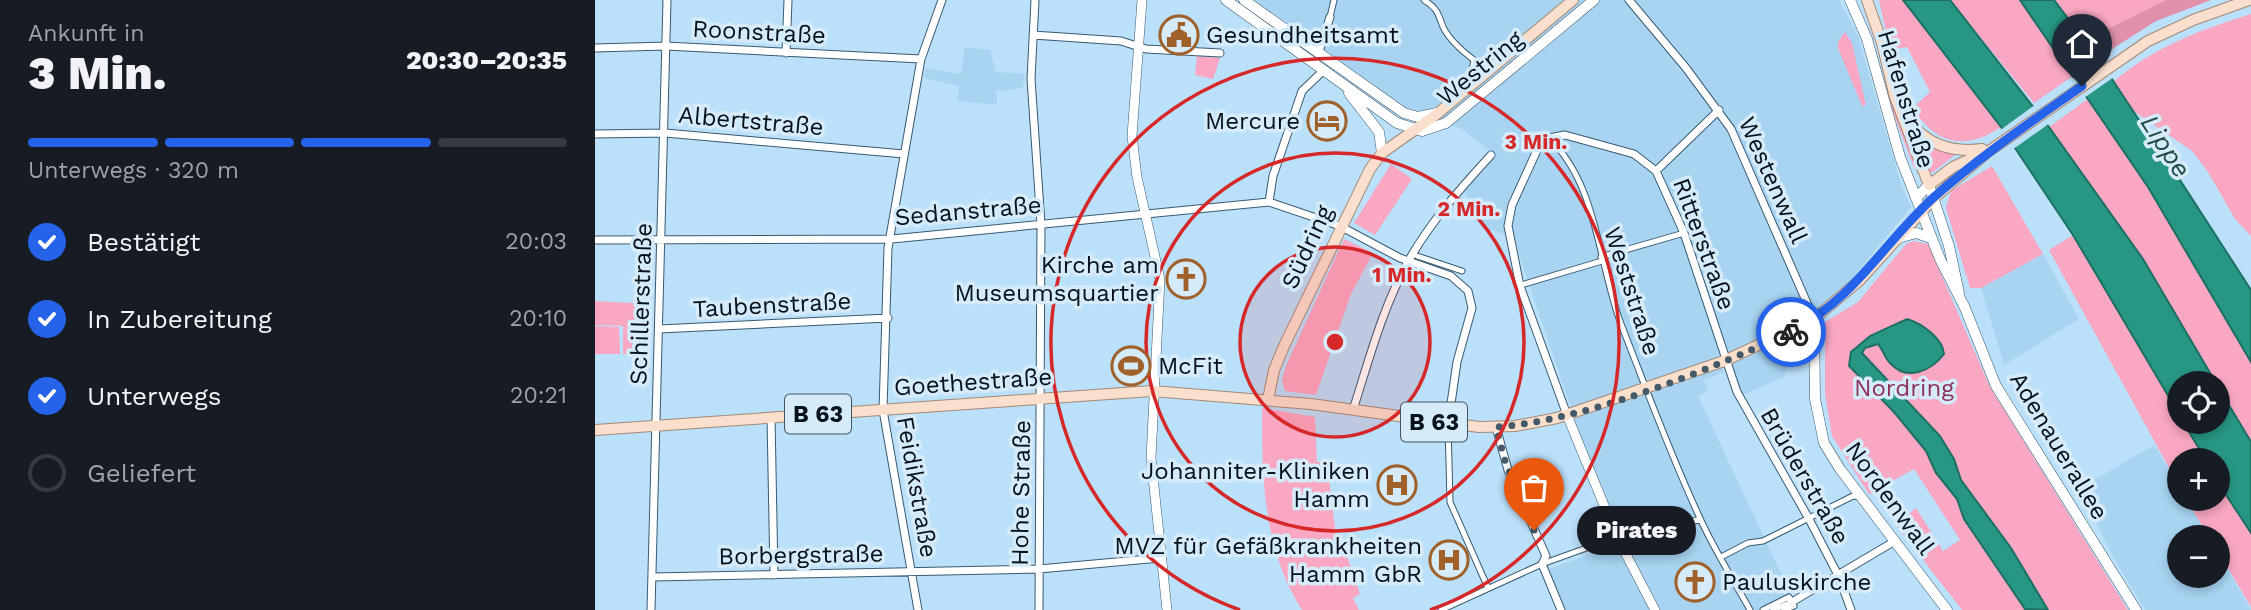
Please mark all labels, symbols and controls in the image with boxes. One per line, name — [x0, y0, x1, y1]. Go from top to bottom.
public building icon: Gesundheitsamt — [1158, 14, 1200, 56]
pin — [2052, 14, 2112, 86]
street label: Roonstraße — [692, 15, 826, 49]
text: Ankunft in — [28, 20, 144, 47]
place label: Gesundheitsamt — [1206, 21, 1399, 49]
street label: Westring — [1431, 25, 1529, 111]
icon: home — [2063, 25, 2101, 63]
street label: Hafenstraße — [1872, 26, 1940, 172]
text: 20:30–20:35 — [406, 45, 567, 75]
text: 3 Min. — [28, 46, 167, 100]
hotel icon: Mercure — [1306, 100, 1348, 142]
street label: Albertstraße — [677, 101, 825, 141]
place label: Mercure — [1205, 107, 1300, 135]
water label: Lippe — [2135, 109, 2197, 183]
street label: Westenwall — [1733, 112, 1814, 248]
text: 3 Min. — [1505, 129, 1567, 154]
text: Unterwegs · 320 m — [28, 157, 239, 184]
street label: Ritterstraße — [1667, 174, 1741, 314]
street label: Sedanstraße — [893, 191, 1043, 231]
text: 2 Min. — [1438, 196, 1500, 221]
street label: Südring — [1276, 201, 1339, 293]
street label: Schillerstraße — [624, 222, 658, 386]
icon: check — [28, 223, 66, 261]
street label: Weststraße — [1598, 223, 1666, 359]
text: Bestätigt — [87, 227, 200, 257]
text: 20:03 — [505, 228, 567, 255]
place label: Kirche am Museumsquartier — [954, 251, 1159, 307]
church icon: Kirche am Museumsquartier — [1165, 258, 1207, 300]
text: 1 Min. — [1372, 262, 1432, 287]
street label: Taubenstraße — [692, 287, 852, 323]
courier — [1756, 297, 1826, 367]
icon: check — [28, 300, 66, 338]
text: In Zubereitung — [87, 304, 272, 334]
text: 20:10 — [509, 305, 567, 332]
icon: bike — [1772, 313, 1810, 351]
centre of rings — [1323, 330, 1347, 354]
sports icon: McFit — [1110, 345, 1152, 387]
place label: McFit — [1158, 352, 1223, 380]
street label: Goethestraße — [893, 363, 1053, 401]
street label: Adenauerallee — [2004, 367, 2114, 525]
map controls — [2167, 371, 2230, 588]
button: locate — [2167, 371, 2230, 434]
park label: Nordring — [1854, 374, 1954, 402]
icon: check — [28, 377, 66, 415]
text: Unterwegs — [87, 381, 222, 411]
text: 20:21 — [510, 382, 567, 409]
road number: B 63 — [785, 394, 851, 434]
road number: B 63 — [1401, 402, 1467, 442]
street label: Brüderstraße — [1755, 403, 1855, 549]
street label: Feidikstraße — [891, 414, 943, 560]
street label: Hohe Straße — [1006, 420, 1036, 566]
street label: Nordenwall — [1840, 436, 1941, 560]
button: + — [2167, 448, 2230, 511]
place label: Johanniter-Kliniken Hamm — [1141, 457, 1370, 513]
text: Geliefert — [87, 458, 196, 488]
pin — [1504, 458, 1564, 530]
hospital icon: Johanniter-Kliniken Hamm — [1376, 464, 1418, 506]
icon: bag — [1515, 469, 1553, 507]
callout: Pirates — [1576, 505, 1695, 554]
text: Pirates — [1596, 517, 1677, 544]
button: − — [2167, 525, 2230, 588]
place label: MVZ für Gefäßkrankheiten Hamm GbR — [1114, 532, 1422, 588]
hospital icon: MVZ für Gefäßkrankheiten Hamm GbR — [1428, 539, 1470, 581]
street label: Borbergstraße — [718, 540, 884, 570]
church icon: Pauluskirche — [1674, 561, 1716, 603]
place label: Pauluskirche — [1722, 568, 1871, 596]

